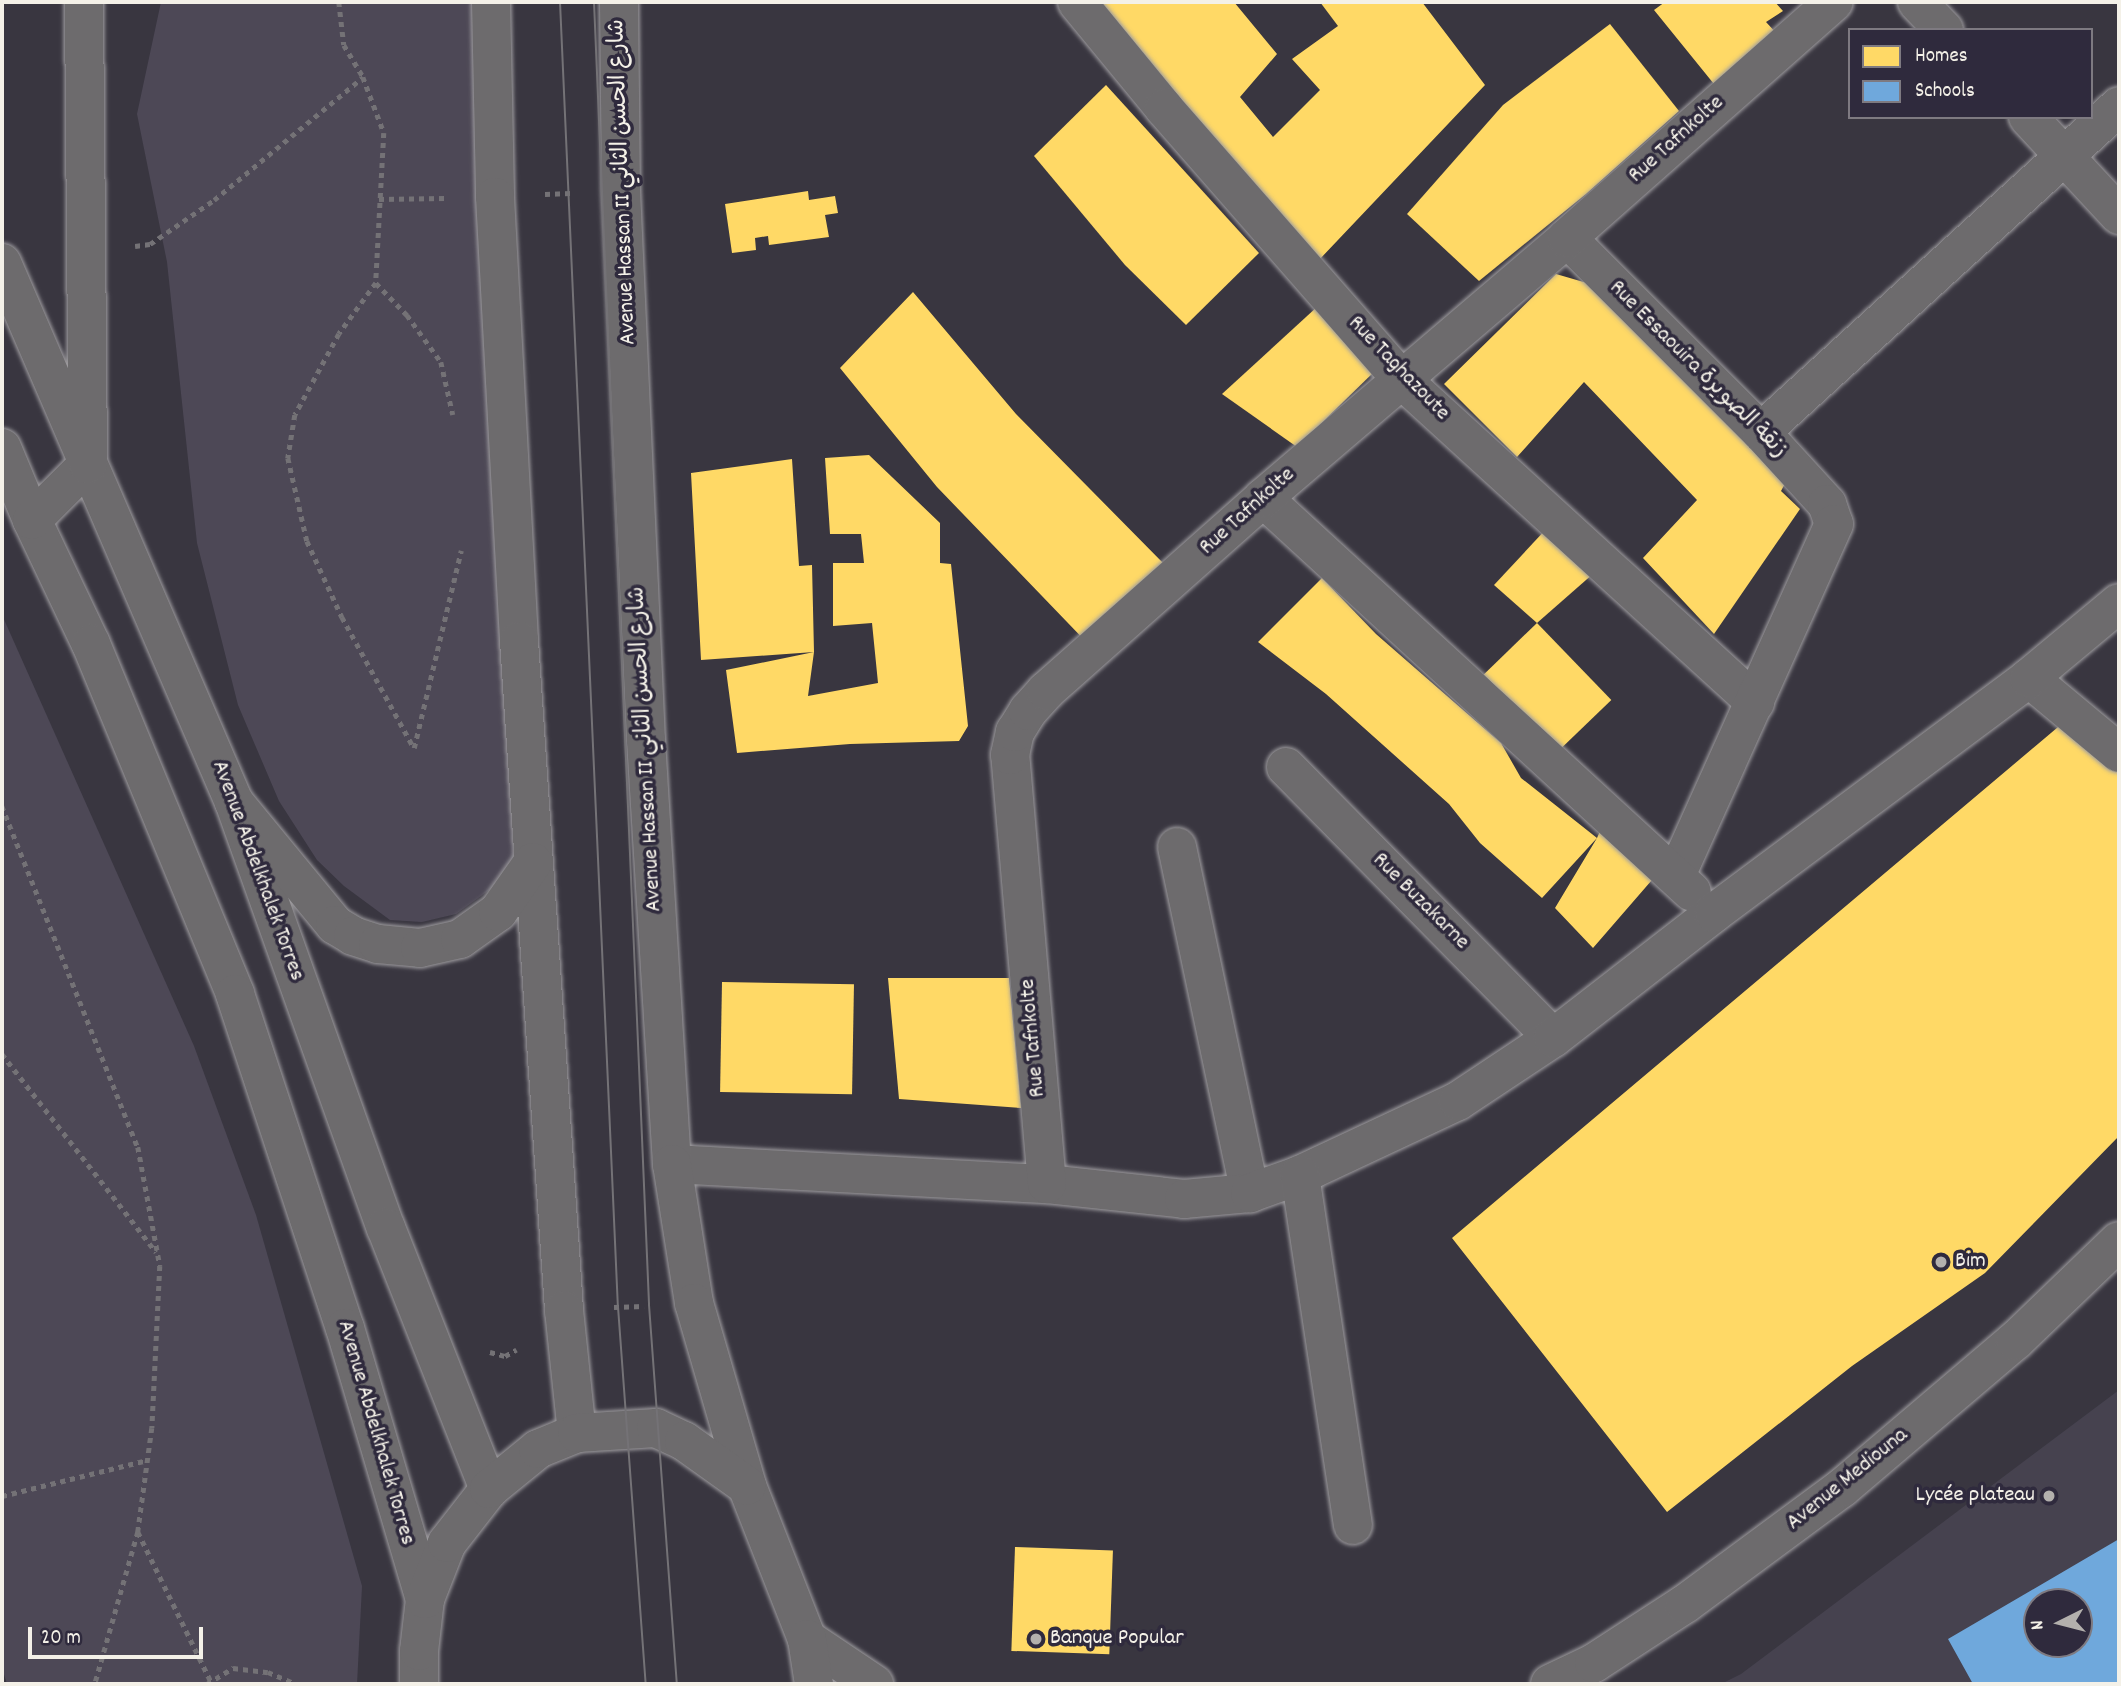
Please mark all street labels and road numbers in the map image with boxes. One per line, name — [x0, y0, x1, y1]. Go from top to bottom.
street label: Avenue Hassan II شارع الحسن الثاني — [605, 19, 643, 345]
street label: Rue Tafnkolte — [1624, 90, 1730, 190]
street label: Rue Essaouira زنقة الصويرة — [1602, 275, 1792, 465]
street label: Rue Taghazoute — [1341, 311, 1455, 427]
street label: Rue Tafnkolte — [1195, 462, 1301, 562]
street label: Avenue Hassan II شارع الحسن الثاني — [625, 586, 669, 912]
street label: Avenue Abdelkhalek Torres — [204, 757, 310, 985]
street label: Rue Buzakarne — [1366, 848, 1474, 956]
street label: Rue Tafnkolte — [1015, 978, 1053, 1098]
street label: Avenue Abdelkhalek Torres — [330, 1318, 420, 1548]
street label: Avenue Mediouna — [1782, 1423, 1914, 1537]

